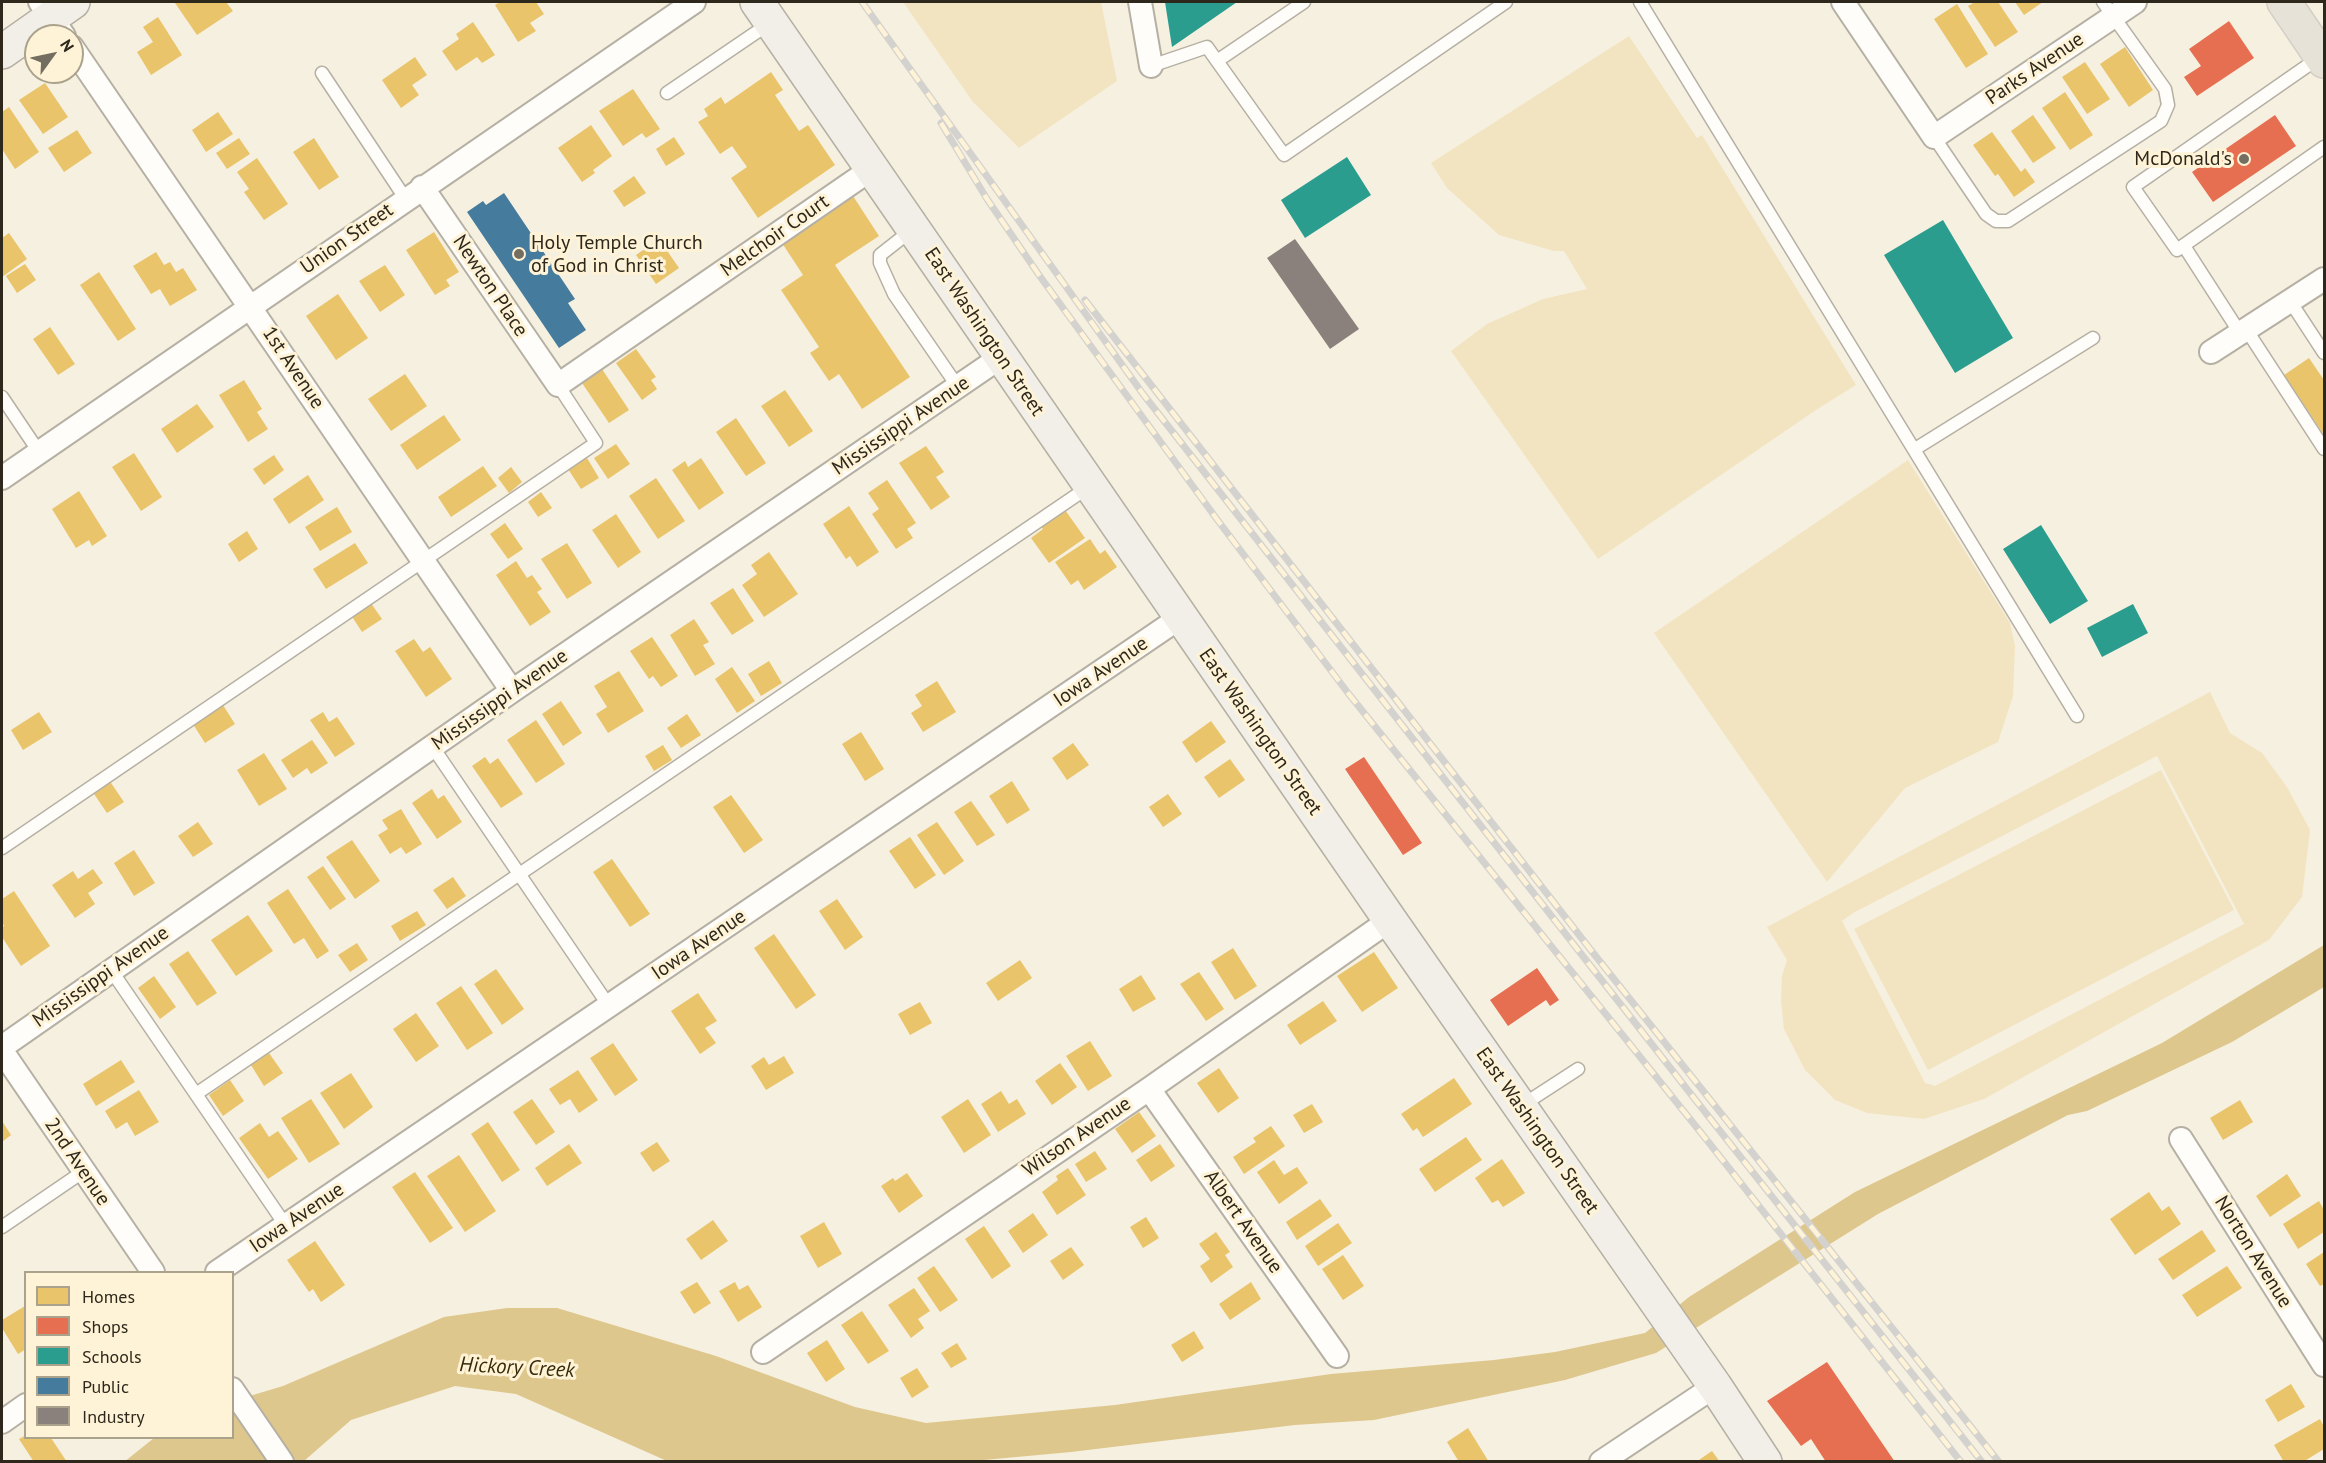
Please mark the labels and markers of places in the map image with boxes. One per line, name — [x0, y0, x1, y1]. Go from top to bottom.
place label: McDonald's — [2134, 147, 2232, 171]
marker: McDonald's — [2237, 152, 2251, 166]
place label: Holy Temple Church of God in Christ — [531, 231, 703, 278]
marker: Holy Temple Church of God in Christ — [512, 247, 526, 261]

